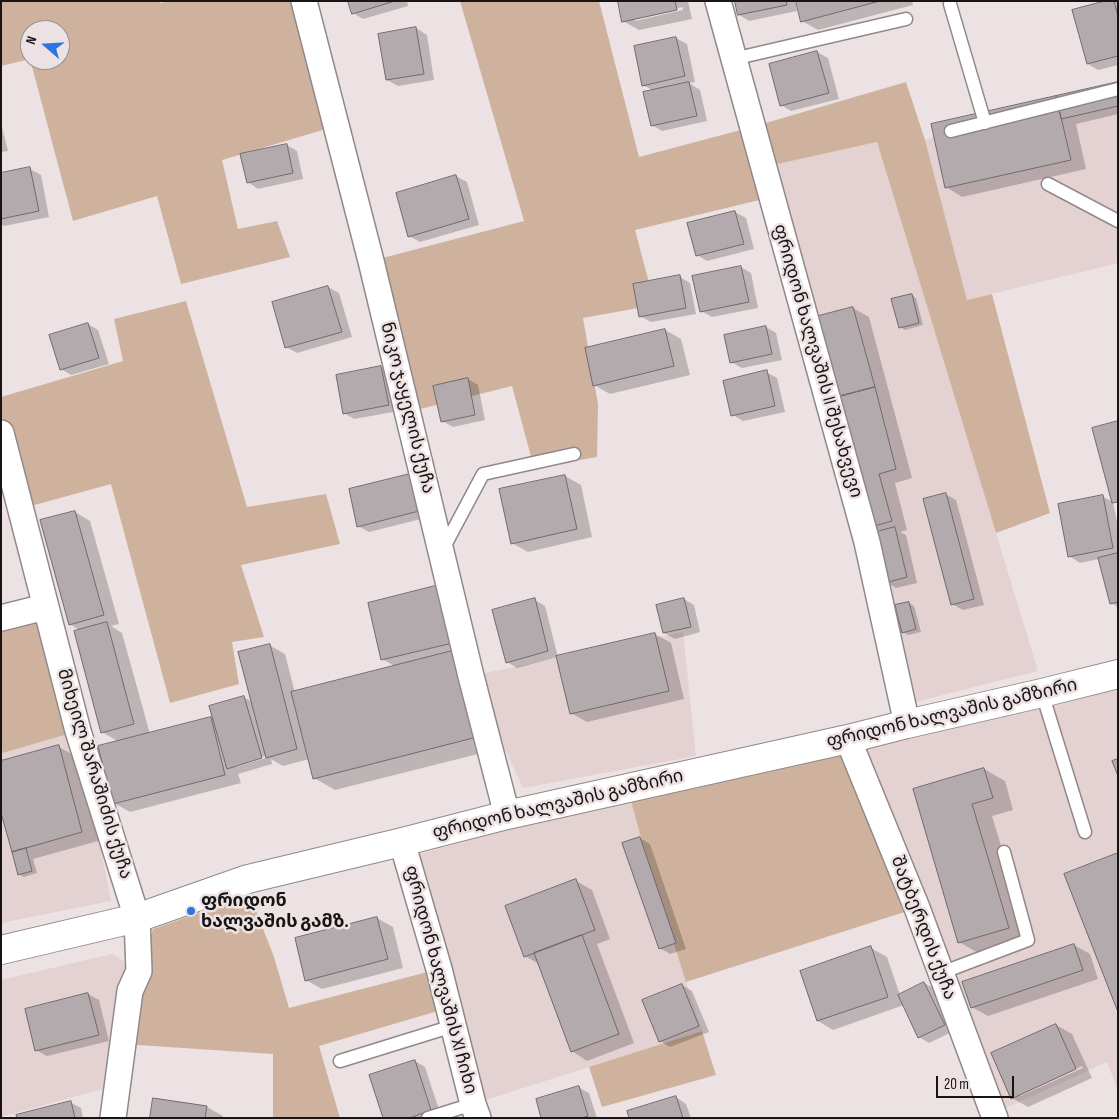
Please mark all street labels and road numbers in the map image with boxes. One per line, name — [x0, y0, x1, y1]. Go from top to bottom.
street label: ფრიდონ ხალვაშის II შესახვევი — [768, 222, 866, 500]
street label: ნიკო ჯაყელის ქუჩა — [375, 320, 439, 496]
street label: მიხეილ შარაშიძის ქუჩა — [52, 666, 136, 882]
street label: ფრიდონ ხალვაშის გამზირი — [824, 675, 1080, 753]
street label: ფრიდონ ხალვაშის გამზირი — [430, 766, 686, 844]
street label: შატბერდის ქუჩა — [886, 853, 960, 1003]
street label: ფრიდონ ხალვაშის XI ჩიხი — [399, 863, 481, 1097]

